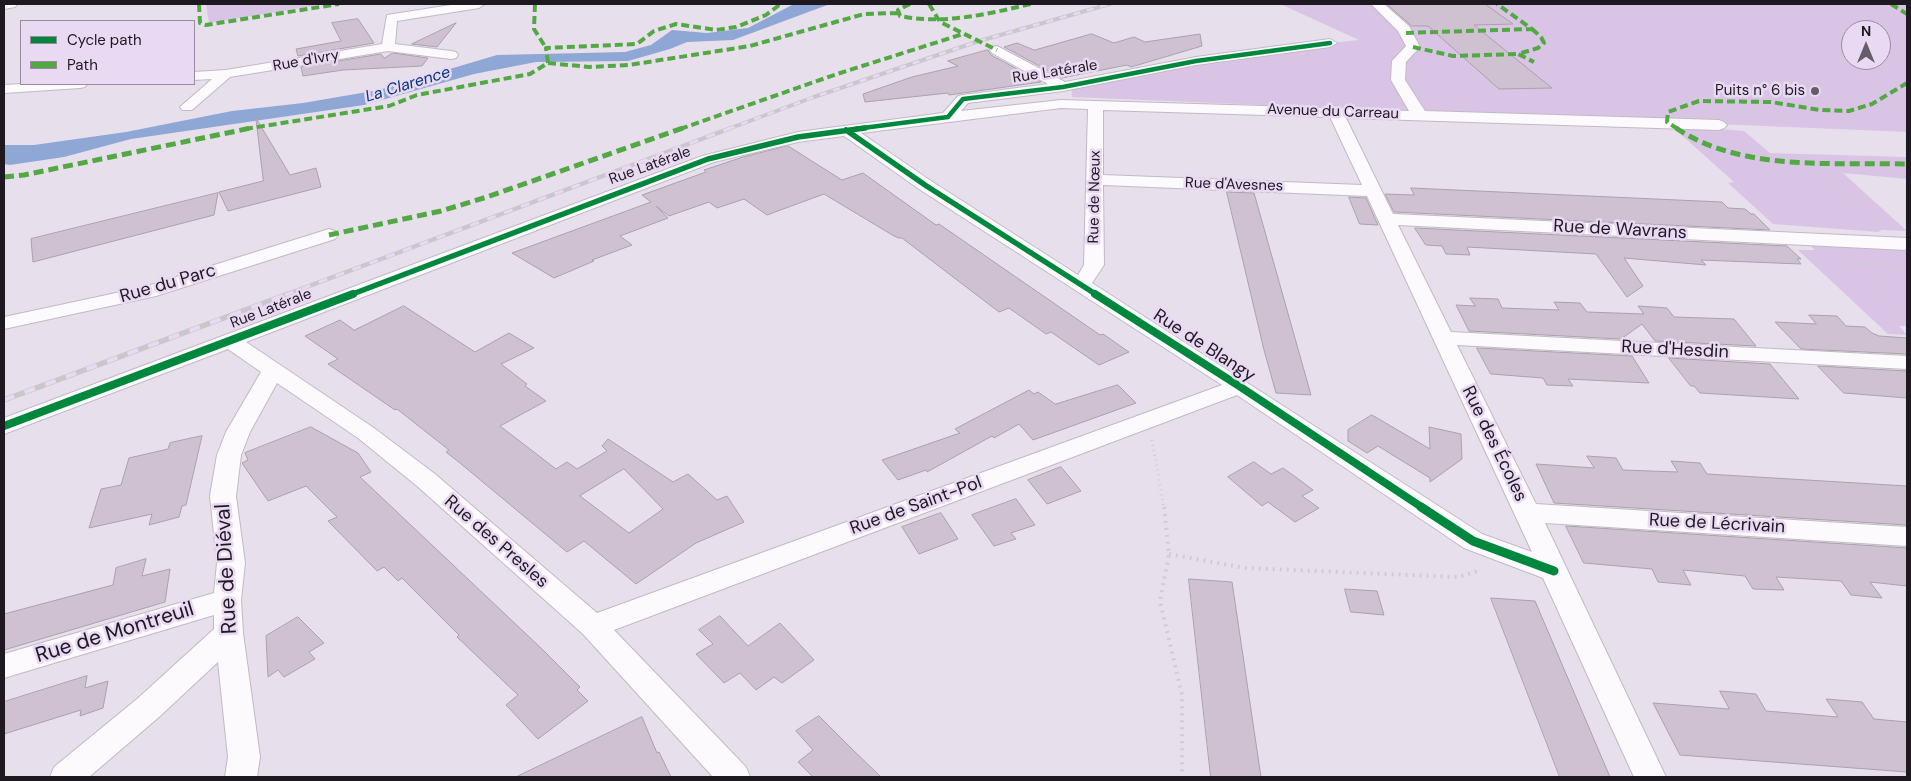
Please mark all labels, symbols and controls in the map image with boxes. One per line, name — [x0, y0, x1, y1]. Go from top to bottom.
legend — [20, 20, 195, 85]
north arrow — [1841, 20, 1891, 70]
text: N — [1861, 22, 1871, 40]
text: Cycle path — [67, 30, 142, 50]
street label: Rue d'Ivry — [271, 46, 341, 76]
text: Path — [67, 55, 98, 75]
street label: Rue Latérale — [1011, 56, 1099, 88]
water label: La Clarence — [363, 63, 453, 107]
place label: Puits n° 6 bis — [1715, 82, 1805, 100]
marker: Puits n° 6 bis — [1809, 85, 1821, 97]
street label: Avenue du Carreau — [1267, 101, 1399, 123]
street label: Rue Latérale — [607, 143, 693, 189]
street label: Rue de Nœux — [1085, 150, 1105, 244]
street label: Rue d'Avesnes — [1185, 174, 1283, 196]
street label: Rue de Wavrans — [1553, 216, 1687, 244]
street label: Rue du Parc — [118, 260, 218, 308]
street label: Rue Latérale — [228, 285, 314, 333]
street label: Rue de Blangy — [1149, 305, 1259, 387]
street label: Rue d'Hesdin — [1621, 336, 1729, 364]
street label: Rue des Écoles — [1457, 383, 1531, 505]
street label: Rue de Saint-Pol — [847, 472, 985, 540]
street label: Rue des Presles — [440, 491, 552, 593]
street label: Rue de Diéval — [211, 503, 243, 635]
street label: Rue de Lécrivain — [1648, 510, 1786, 538]
street label: Rue de Montreuil — [33, 597, 197, 669]

